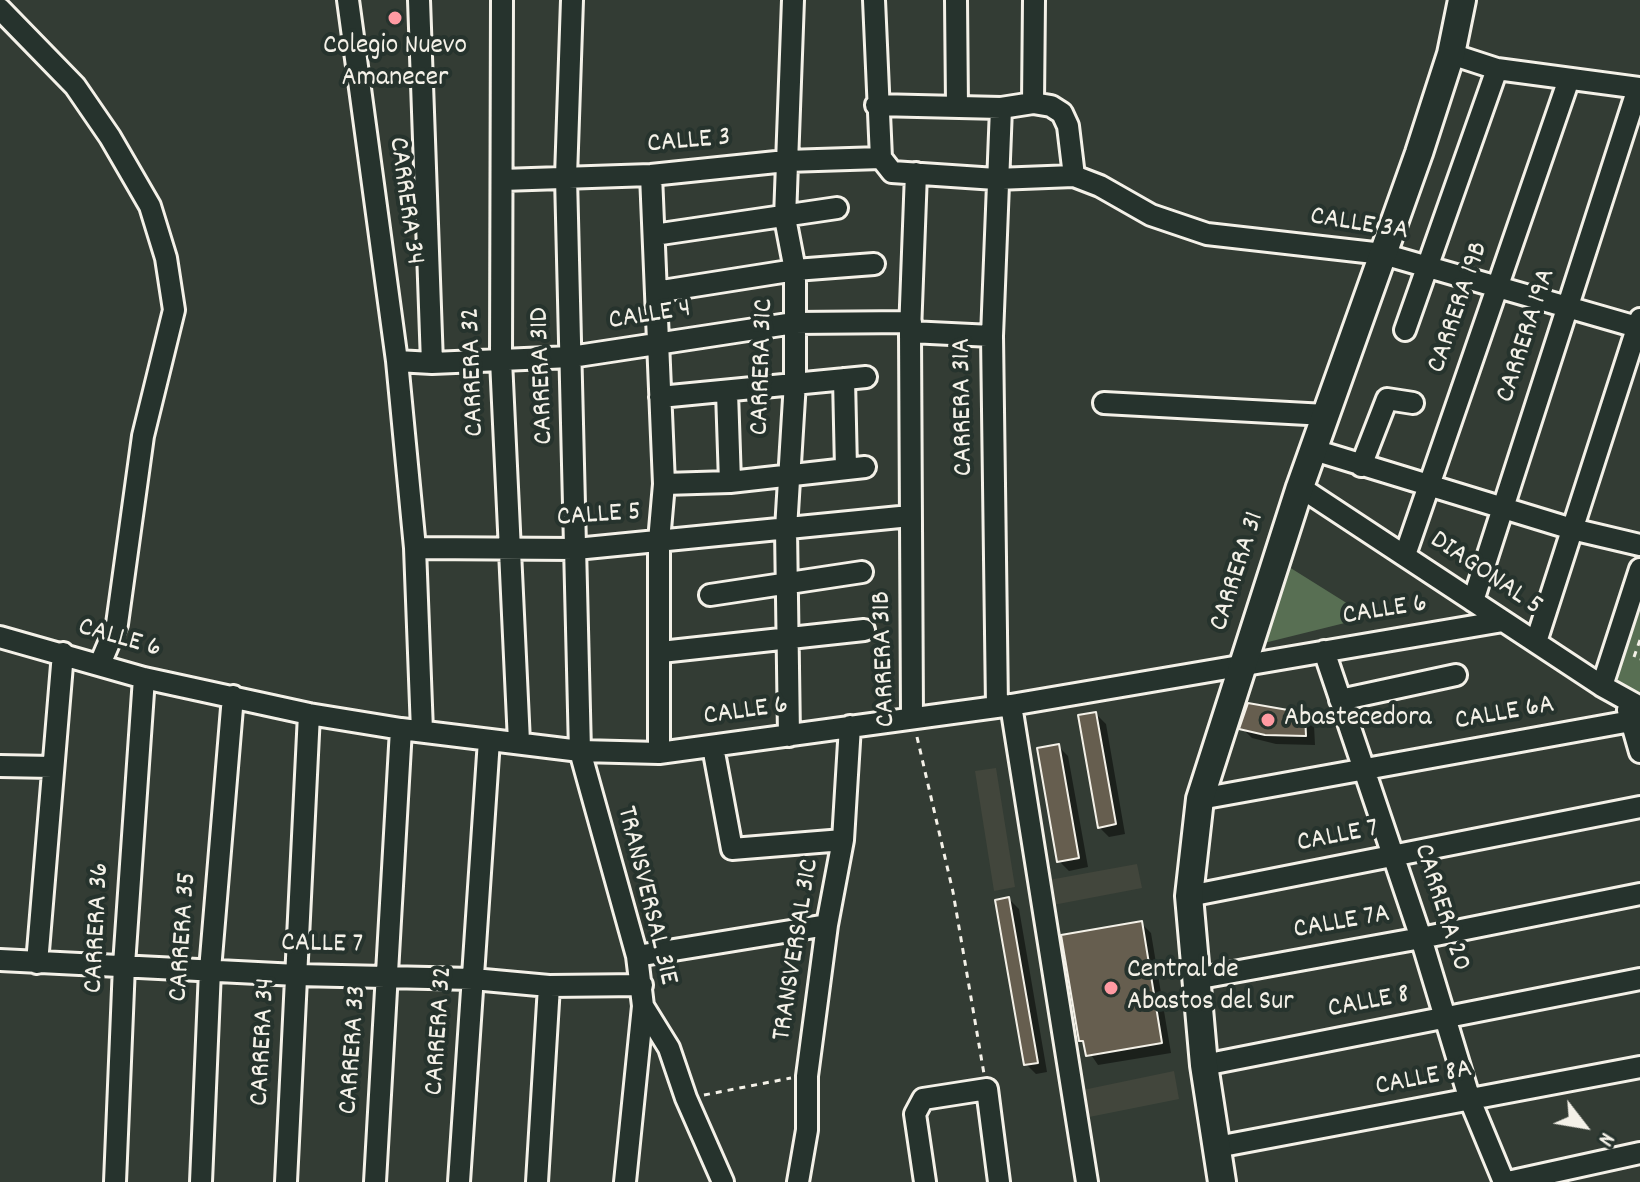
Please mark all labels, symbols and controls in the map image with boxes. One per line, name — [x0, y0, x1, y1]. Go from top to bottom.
marker: Colegio Nuevo Amanecer — [386, 9, 404, 27]
place label: Colegio Nuevo Amanecer — [323, 31, 467, 97]
street label: CALLE 3 — [646, 123, 732, 163]
street label: CARRERA 34 — [378, 135, 430, 267]
street label: CALLE 3A — [1308, 202, 1410, 250]
street label: CARRERA 19B — [1422, 238, 1498, 378]
street label: CARRERA 19A — [1491, 265, 1565, 407]
street label: CALLE 4 — [606, 294, 694, 340]
street label: CARRERA 31C — [745, 298, 783, 436]
street label: CARRERA 32 — [456, 307, 494, 437]
street label: CARRERA 31D — [525, 307, 563, 445]
street label: CARRERA 31A — [947, 338, 983, 476]
street label: CALLE 5 — [556, 497, 642, 537]
street label: CARRERA 31 — [1204, 508, 1274, 636]
street label: DIAGONAL 5 — [1422, 525, 1548, 625]
street label: CALLE 6 — [1340, 589, 1430, 635]
street label: CARRERA 31B — [867, 590, 905, 728]
street label: CALLE 6 — [74, 612, 164, 668]
street label: CALLE 6 — [702, 690, 790, 736]
street label: CALLE 6A — [1453, 690, 1557, 740]
place label: Abastecedora — [1284, 703, 1432, 737]
marker: Abastecedora — [1259, 711, 1277, 729]
street label: TRANSVERSAL 31E — [607, 803, 683, 989]
street label: CALLE 7 — [1295, 814, 1381, 862]
street label: CARRERA 20 — [1404, 840, 1476, 976]
street label: TRANSVERSAL 31C — [767, 856, 829, 1044]
street label: CARRERA 36 — [79, 862, 119, 994]
street label: CARRERA 35 — [164, 871, 206, 1003]
street label: CALLE 7A — [1291, 899, 1393, 949]
street label: CALLE 7 — [281, 928, 363, 964]
place label: Central de Abastos del Sur — [1127, 955, 1294, 1021]
street label: CARRERA 32 — [420, 965, 462, 1097]
street label: CARRERA 34 — [245, 977, 285, 1107]
marker: Central de Abastos del Sur — [1102, 979, 1120, 997]
street label: CALLE 8 — [1325, 980, 1413, 1028]
street label: CARRERA 33 — [334, 984, 376, 1116]
street label: CALLE 8A — [1373, 1054, 1475, 1106]
north arrow — [1544, 1086, 1624, 1166]
text: N — [1589, 1126, 1621, 1151]

